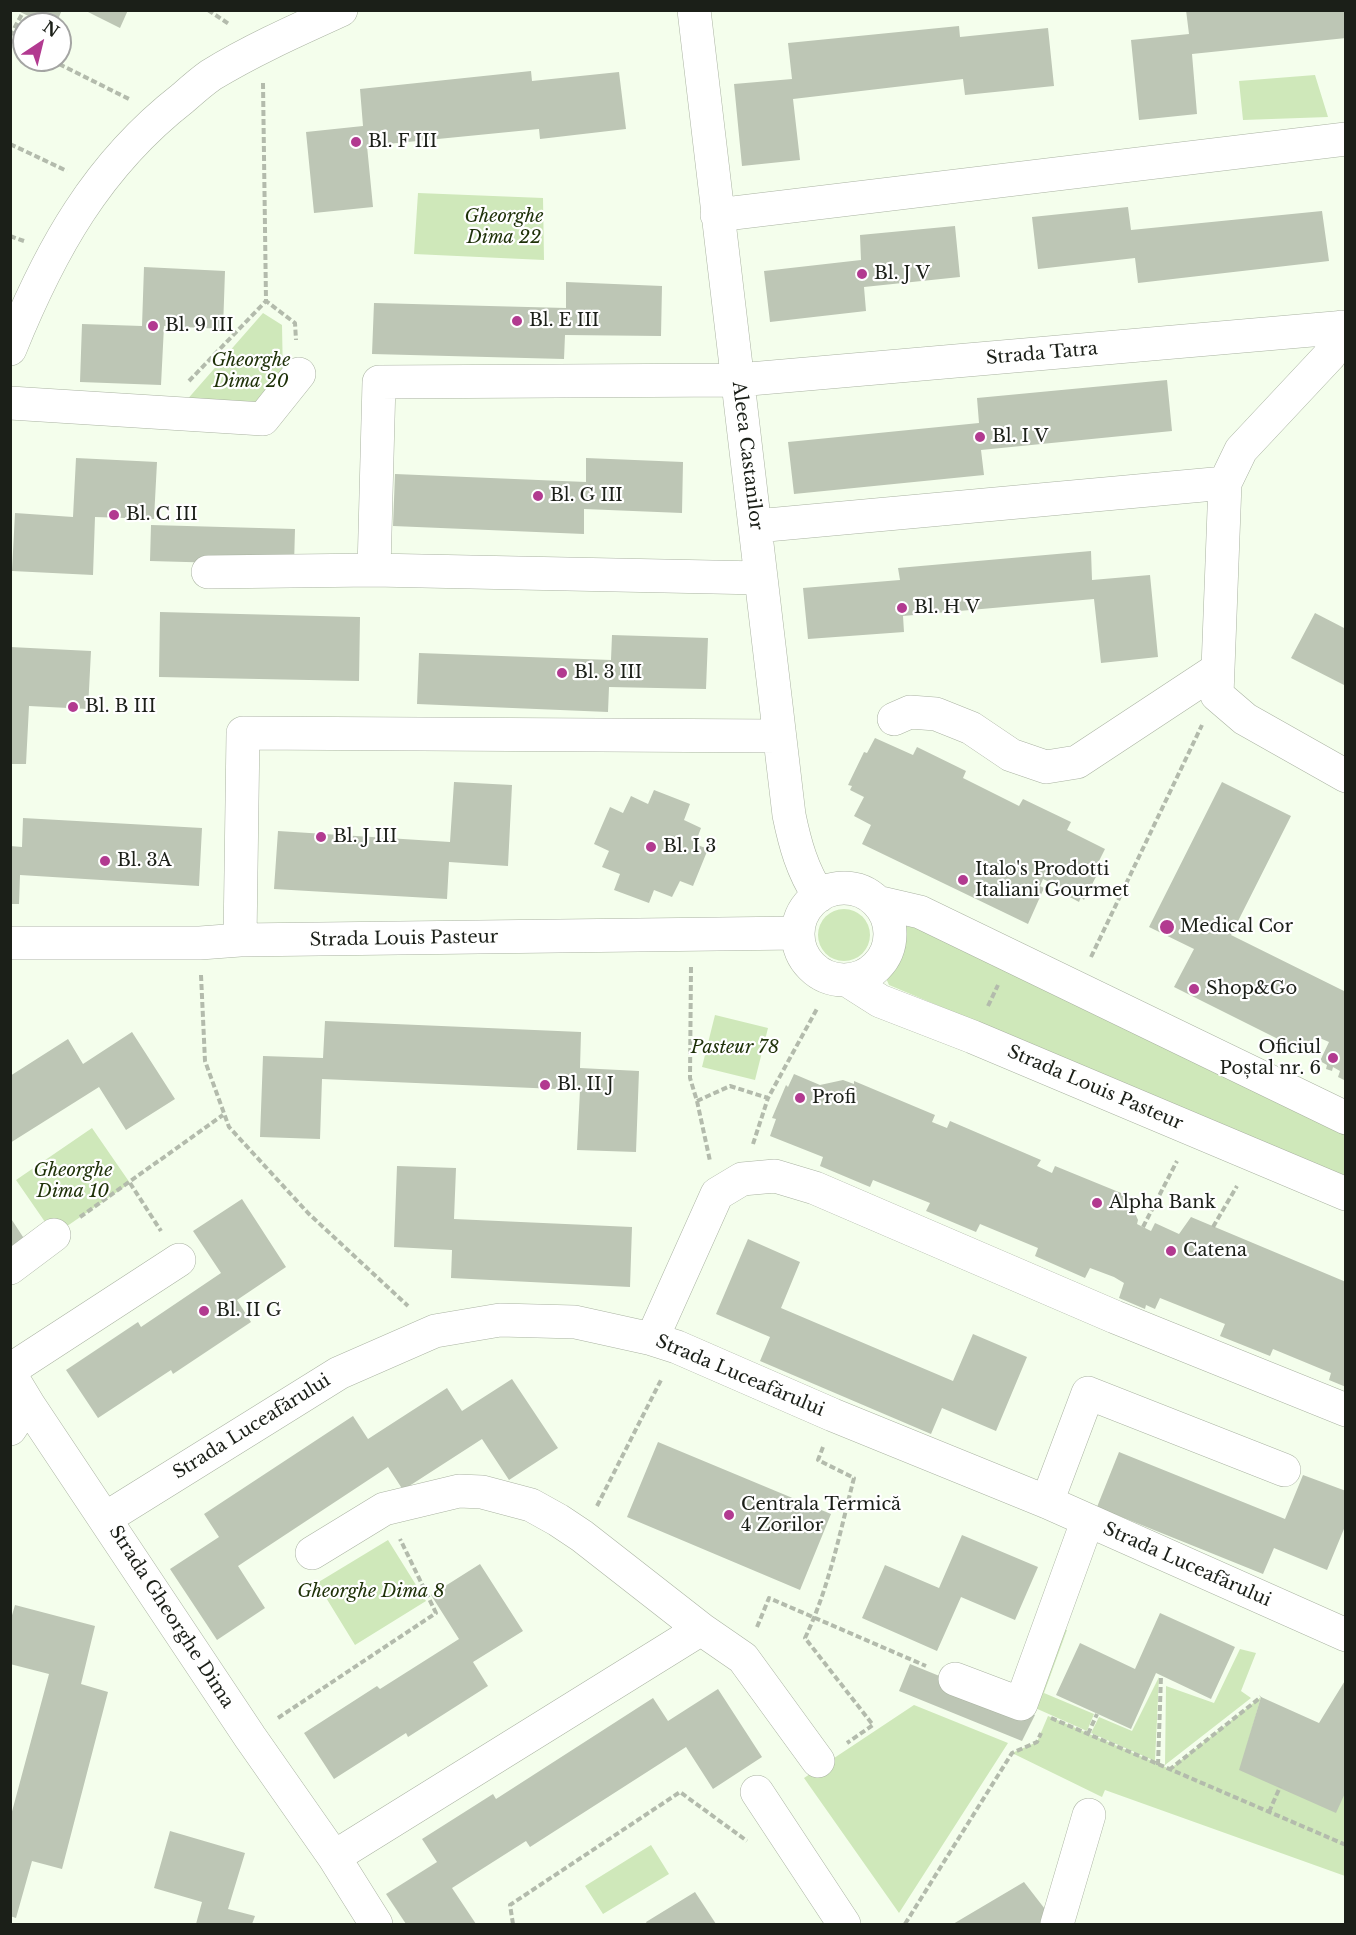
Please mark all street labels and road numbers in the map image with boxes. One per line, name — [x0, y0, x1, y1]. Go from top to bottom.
street label: Strada Tatra — [985, 338, 1099, 370]
street label: Aleea Castanilor — [727, 380, 767, 532]
street label: Strada Louis Pasteur — [310, 927, 498, 951]
street label: Strada Louis Pasteur — [1004, 1041, 1186, 1135]
street label: Strada Luceafărului — [652, 1331, 828, 1421]
street label: Strada Luceafărului — [169, 1370, 335, 1484]
street label: Strada Luceafărului — [1100, 1518, 1274, 1612]
street label: Strada Gheorghe Dima — [104, 1522, 238, 1712]

